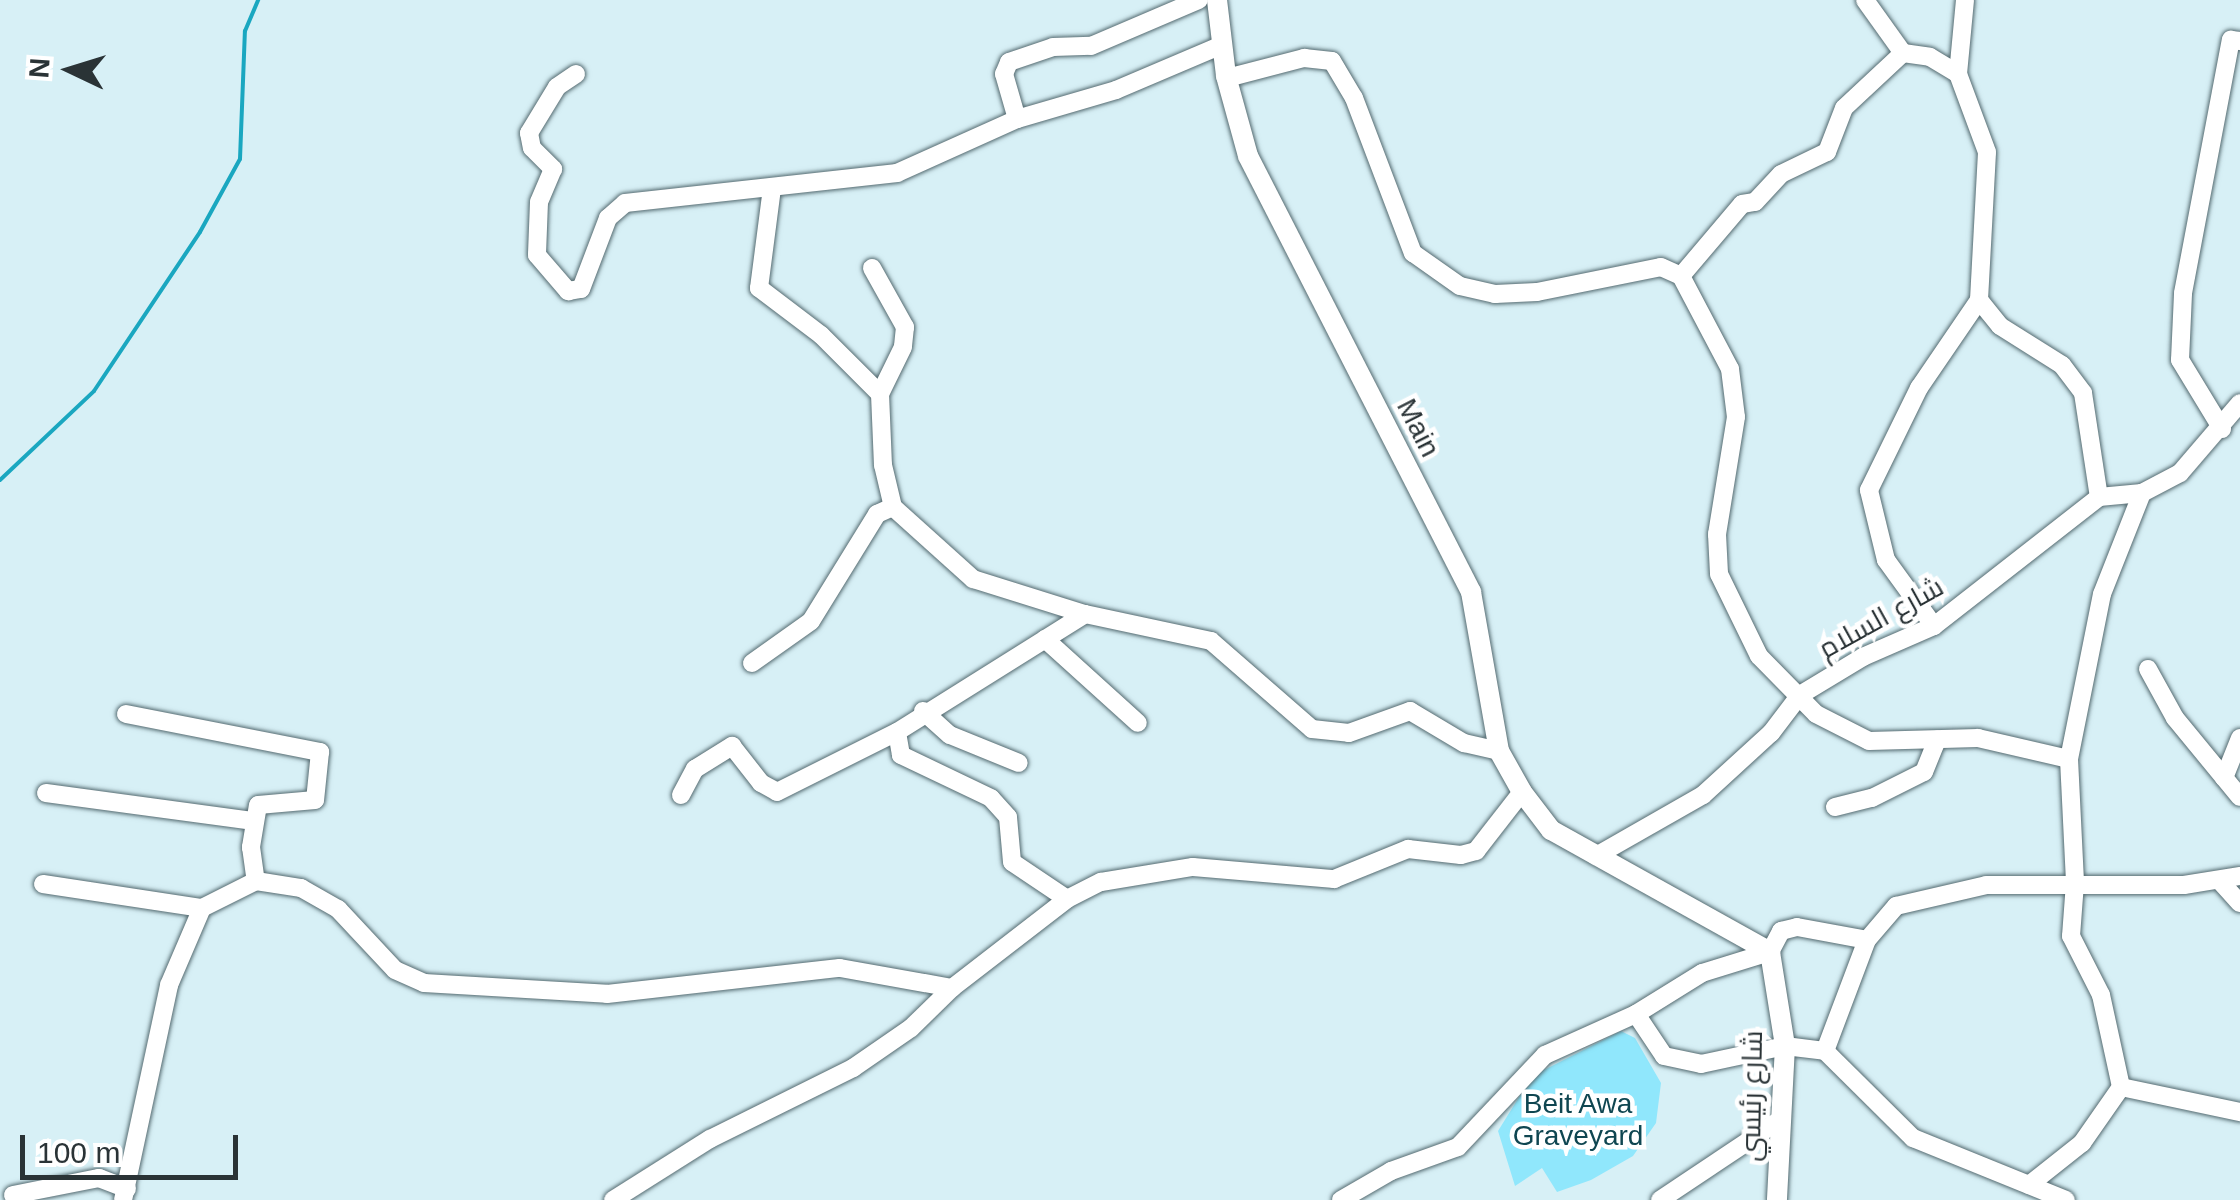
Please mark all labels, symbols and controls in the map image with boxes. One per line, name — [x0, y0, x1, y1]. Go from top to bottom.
north arrow — [20, 20, 120, 120]
text: N — [23, 57, 56, 79]
street label: Main — [1389, 393, 1447, 463]
street label: شارع السلام — [1813, 570, 1949, 666]
street label: شارع رئيسي — [1734, 1030, 1770, 1162]
park label: Beit Awa Graveyard — [1513, 1087, 1643, 1153]
scale bar — [25, 1115, 242, 1177]
text: 100 m — [37, 1136, 120, 1169]

